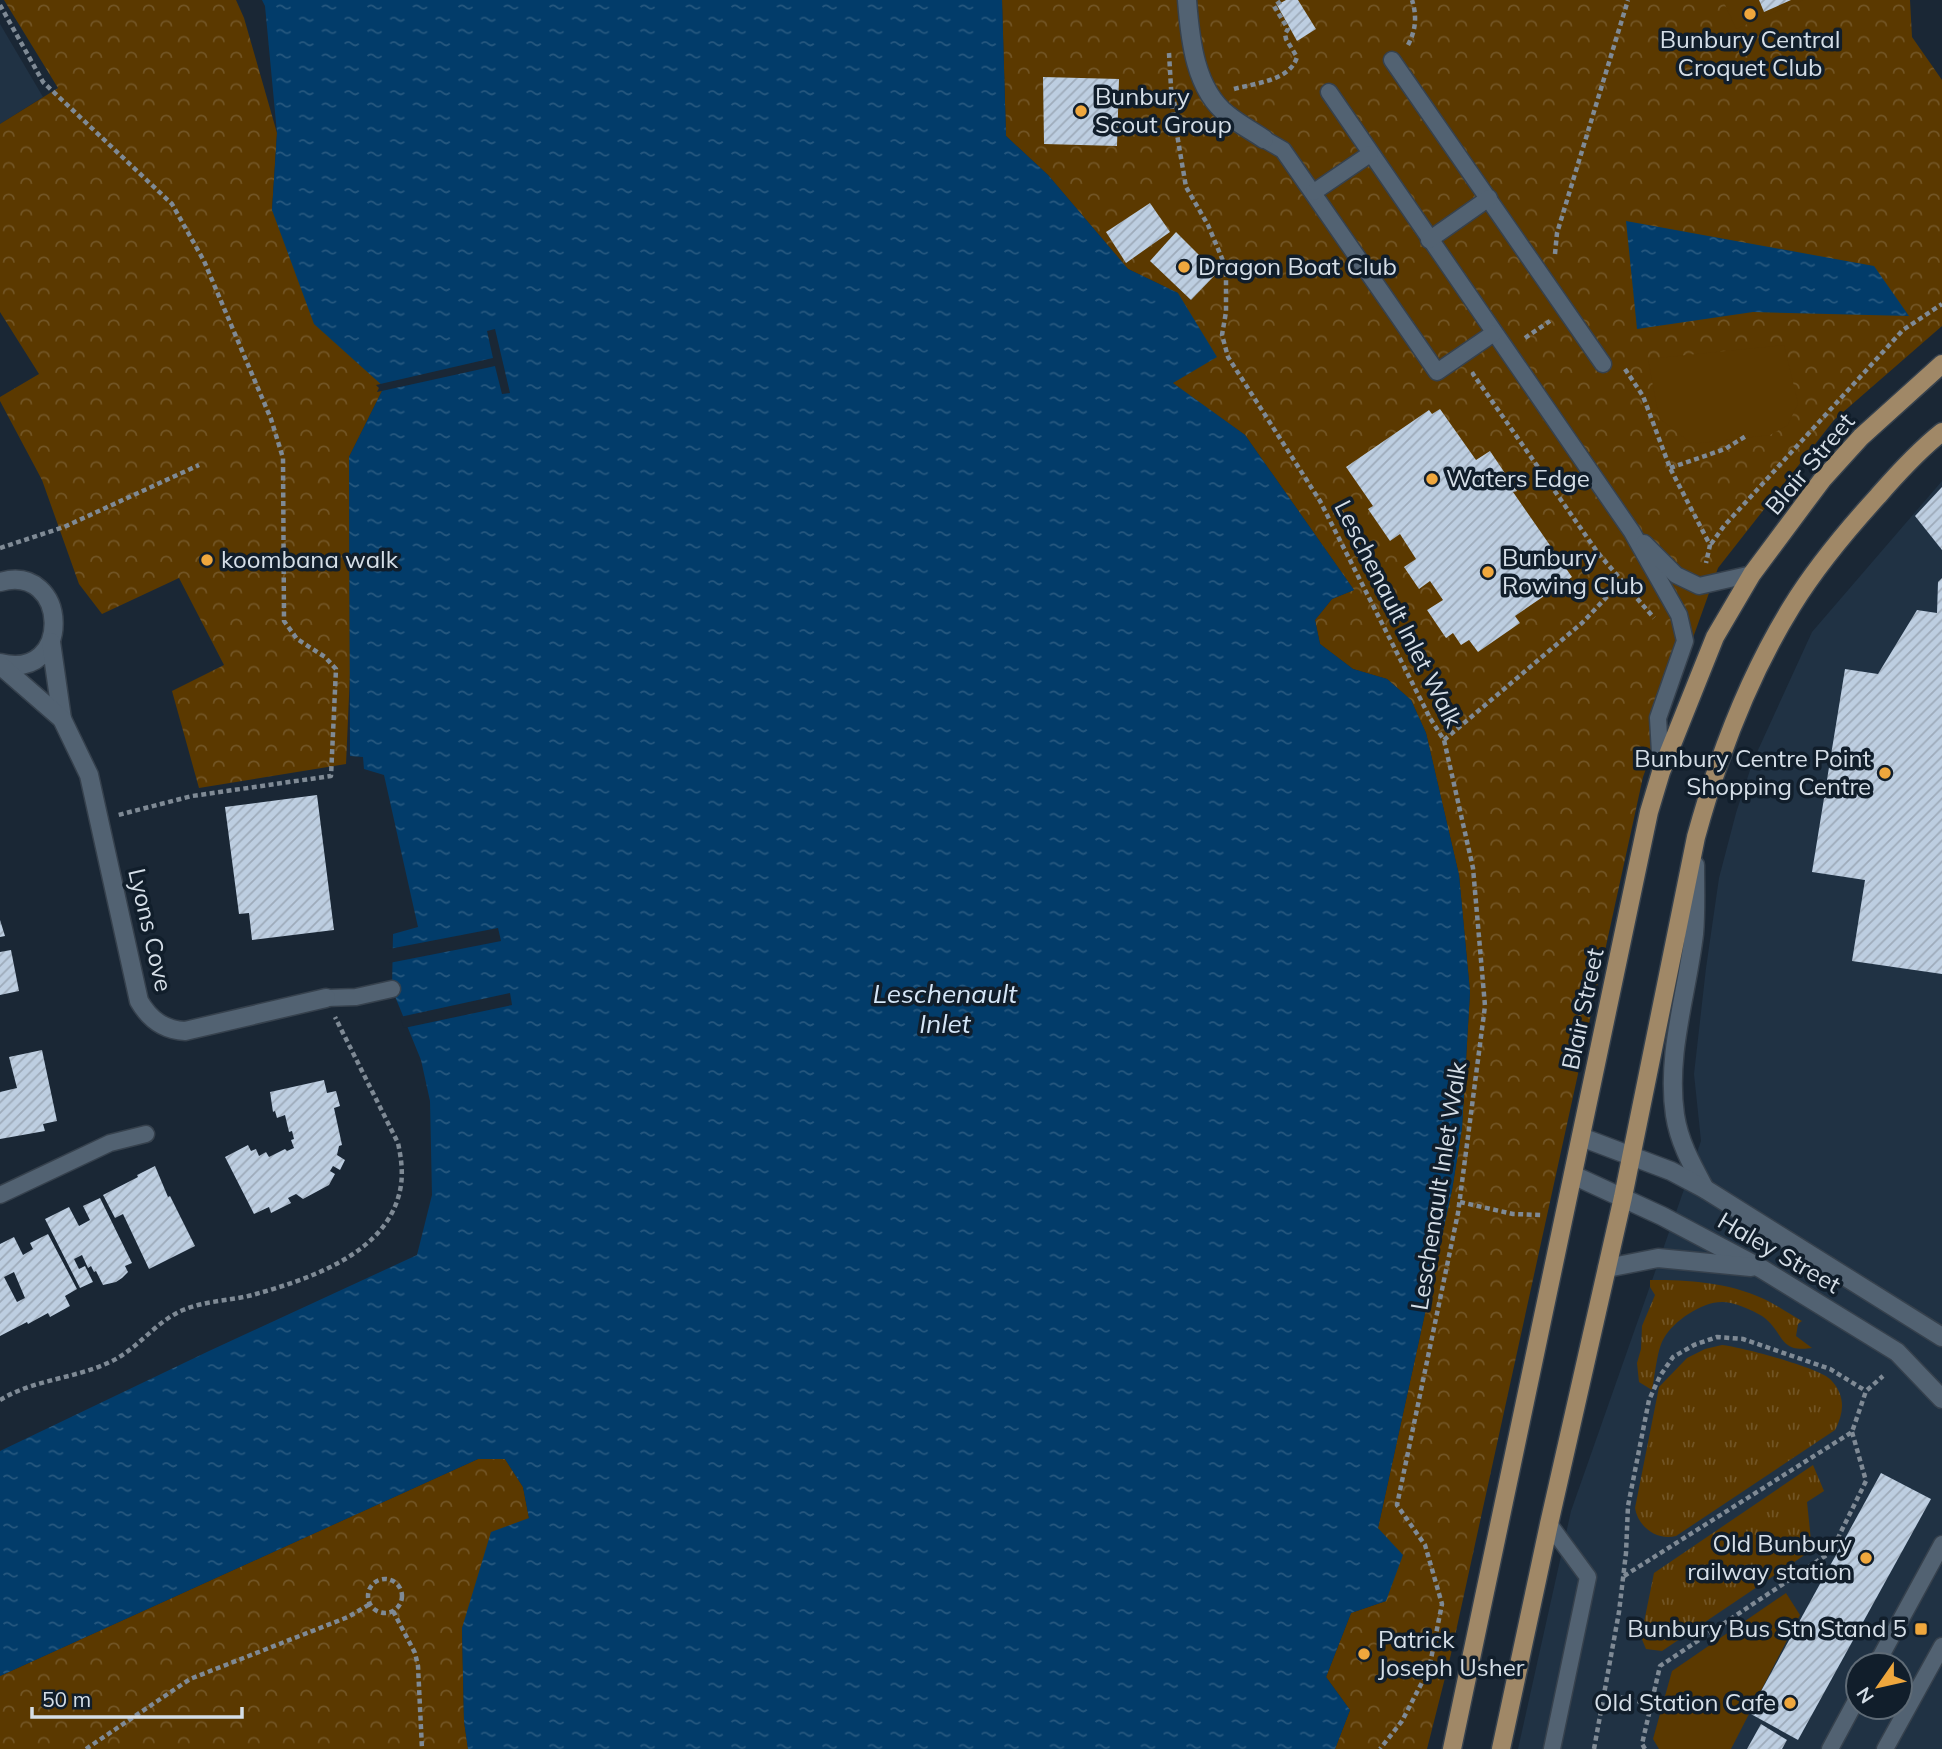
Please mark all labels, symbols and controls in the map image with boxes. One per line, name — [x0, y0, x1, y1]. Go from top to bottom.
marker: Bunbury Central Croquet Club — [1742, 6, 1758, 22]
place label: Bunbury Central Croquet Club — [1660, 24, 1840, 82]
place label: Bunbury Scout Group — [1095, 81, 1232, 139]
marker: Bunbury Scout Group — [1073, 103, 1089, 119]
place label: Dragon Boat Club — [1198, 251, 1397, 281]
marker: Dragon Boat Club — [1176, 259, 1192, 275]
street label: Blair Street — [1758, 406, 1860, 520]
place label: Waters Edge — [1446, 463, 1590, 493]
marker: Waters Edge — [1424, 471, 1440, 487]
street label: Leschenault Inlet Walk — [1329, 495, 1470, 733]
place label: Bunbury Rowing Club — [1502, 542, 1644, 600]
place label: koombana walk — [221, 544, 399, 574]
marker: koombana walk — [199, 552, 215, 568]
marker: Bunbury Rowing Club — [1480, 564, 1496, 580]
place label: Bunbury Centre Point Shopping Centre — [1634, 743, 1871, 801]
marker: Bunbury Centre Point Shopping Centre — [1877, 765, 1893, 781]
street label: Lyons Cove — [122, 865, 180, 994]
street label: Blair Street — [1555, 945, 1610, 1072]
water label: Leschenault Inlet — [873, 977, 1018, 1040]
street label: Leschenault Inlet Walk — [1404, 1059, 1473, 1312]
street label: Haley Street — [1713, 1205, 1846, 1299]
place label: Old Bunbury railway station — [1687, 1528, 1852, 1586]
marker: Old Bunbury railway station — [1858, 1550, 1874, 1566]
place label: Bunbury Bus Stn Stand 5 — [1627, 1613, 1907, 1643]
marker: Bunbury Bus Stn Stand 5 — [1913, 1621, 1929, 1637]
place label: Patrick Joseph Usher — [1378, 1624, 1525, 1682]
marker: Patrick Joseph Usher — [1356, 1646, 1372, 1662]
north arrow — [1844, 1651, 1914, 1721]
scale bar — [32, 1676, 242, 1720]
text: N — [1851, 1683, 1879, 1708]
text: 50 m — [42, 1686, 91, 1712]
place label: Old Station Cafe — [1594, 1687, 1776, 1717]
marker: Old Station Cafe — [1782, 1695, 1798, 1711]

